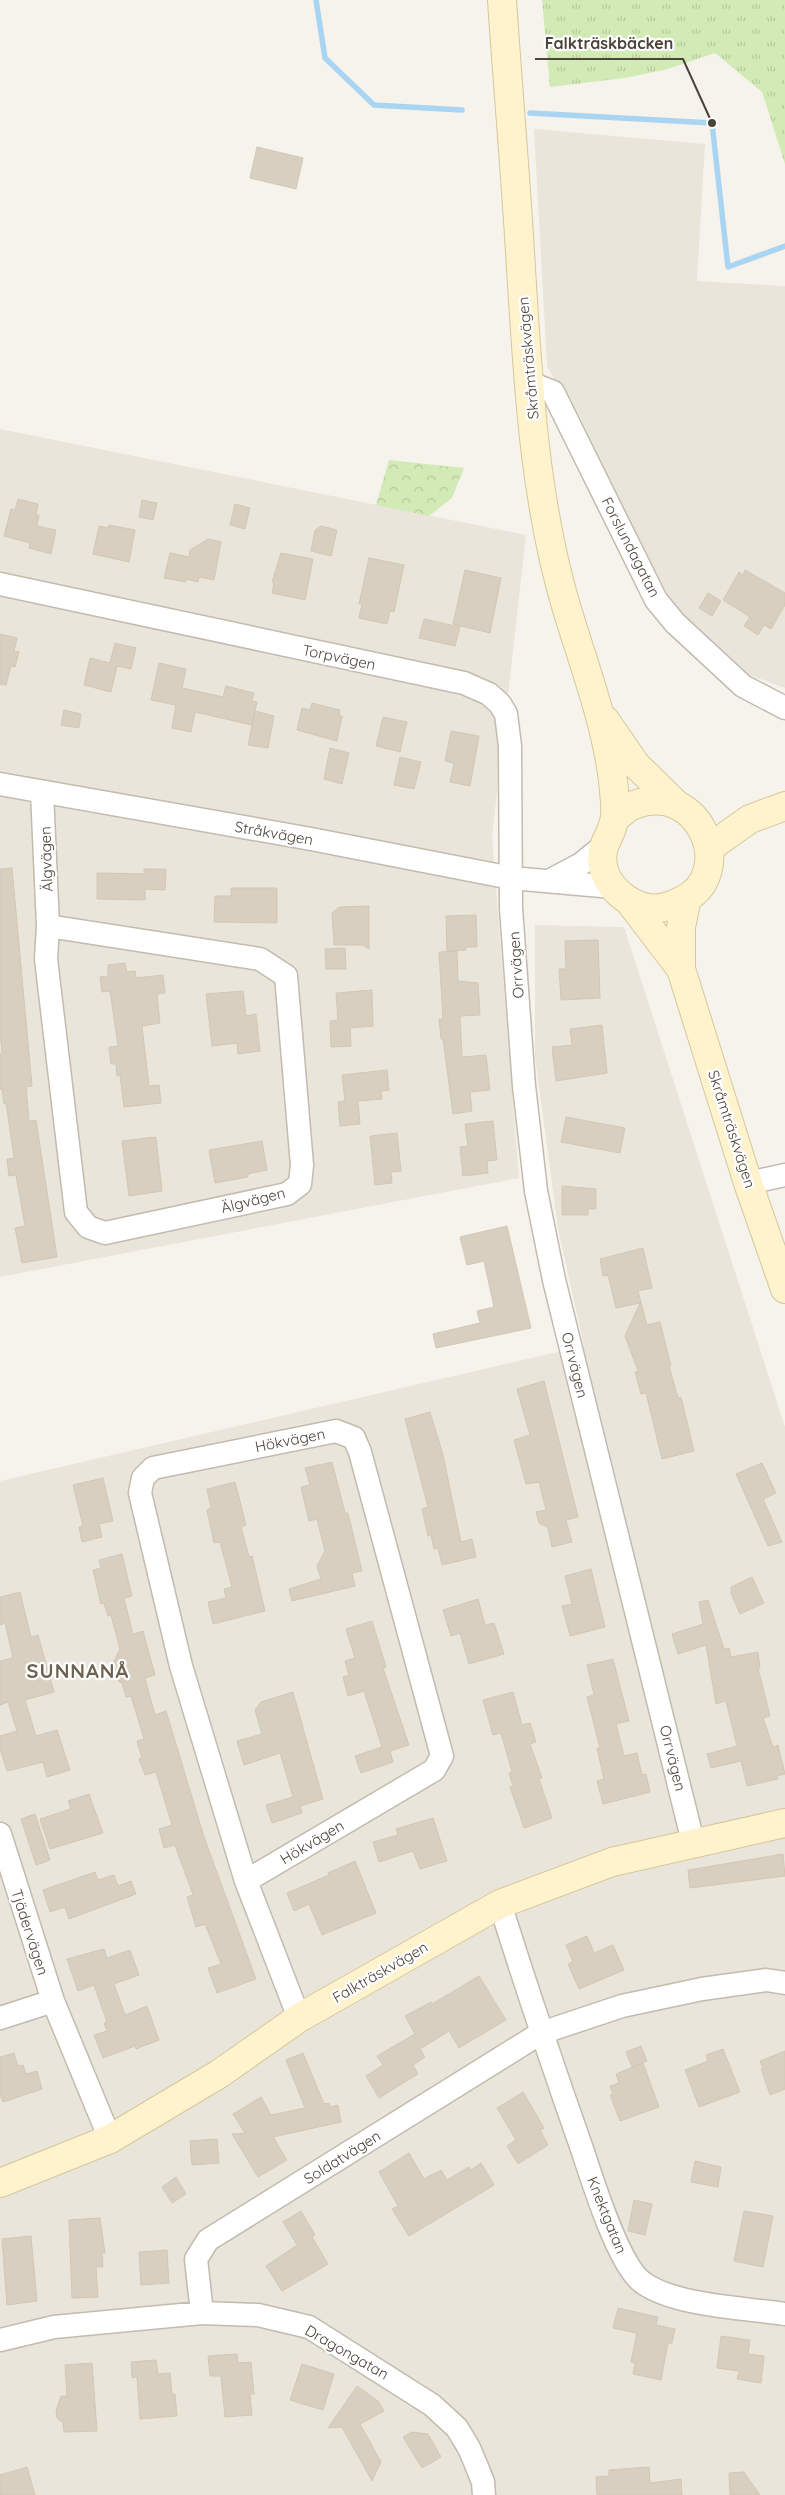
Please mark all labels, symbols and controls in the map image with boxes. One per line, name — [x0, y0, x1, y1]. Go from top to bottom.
callout: Falkträskbäcken — [535, 28, 683, 59]
text: Falkträskbäcken — [545, 33, 673, 53]
street label: Skråmträskvägen — [513, 296, 543, 420]
street label: Forslundagatan — [598, 494, 664, 600]
street label: Torpvägen — [301, 640, 377, 674]
street label: Stråkvägen — [233, 817, 315, 849]
street label: Älgvägen — [35, 826, 57, 892]
street label: Orrvägen — [504, 931, 528, 999]
street label: Skråmträskvägen — [704, 1068, 760, 1190]
street label: Älgvägen — [219, 1183, 287, 1217]
street label: Orrvägen — [558, 1330, 592, 1400]
street label: Hökvägen — [253, 1424, 327, 1456]
district label: SUNNANÅ — [27, 1658, 129, 1683]
street label: Orrvägen — [656, 1723, 690, 1793]
street label: Hökvägen — [277, 1816, 347, 1868]
street label: Tjädervägen — [7, 1887, 53, 1977]
street label: Falkträskvägen — [329, 1937, 431, 2007]
street label: Soldatvägen — [300, 2126, 384, 2188]
street label: Knektgatan — [583, 2174, 631, 2256]
street label: Dragongatan — [302, 2320, 392, 2384]

